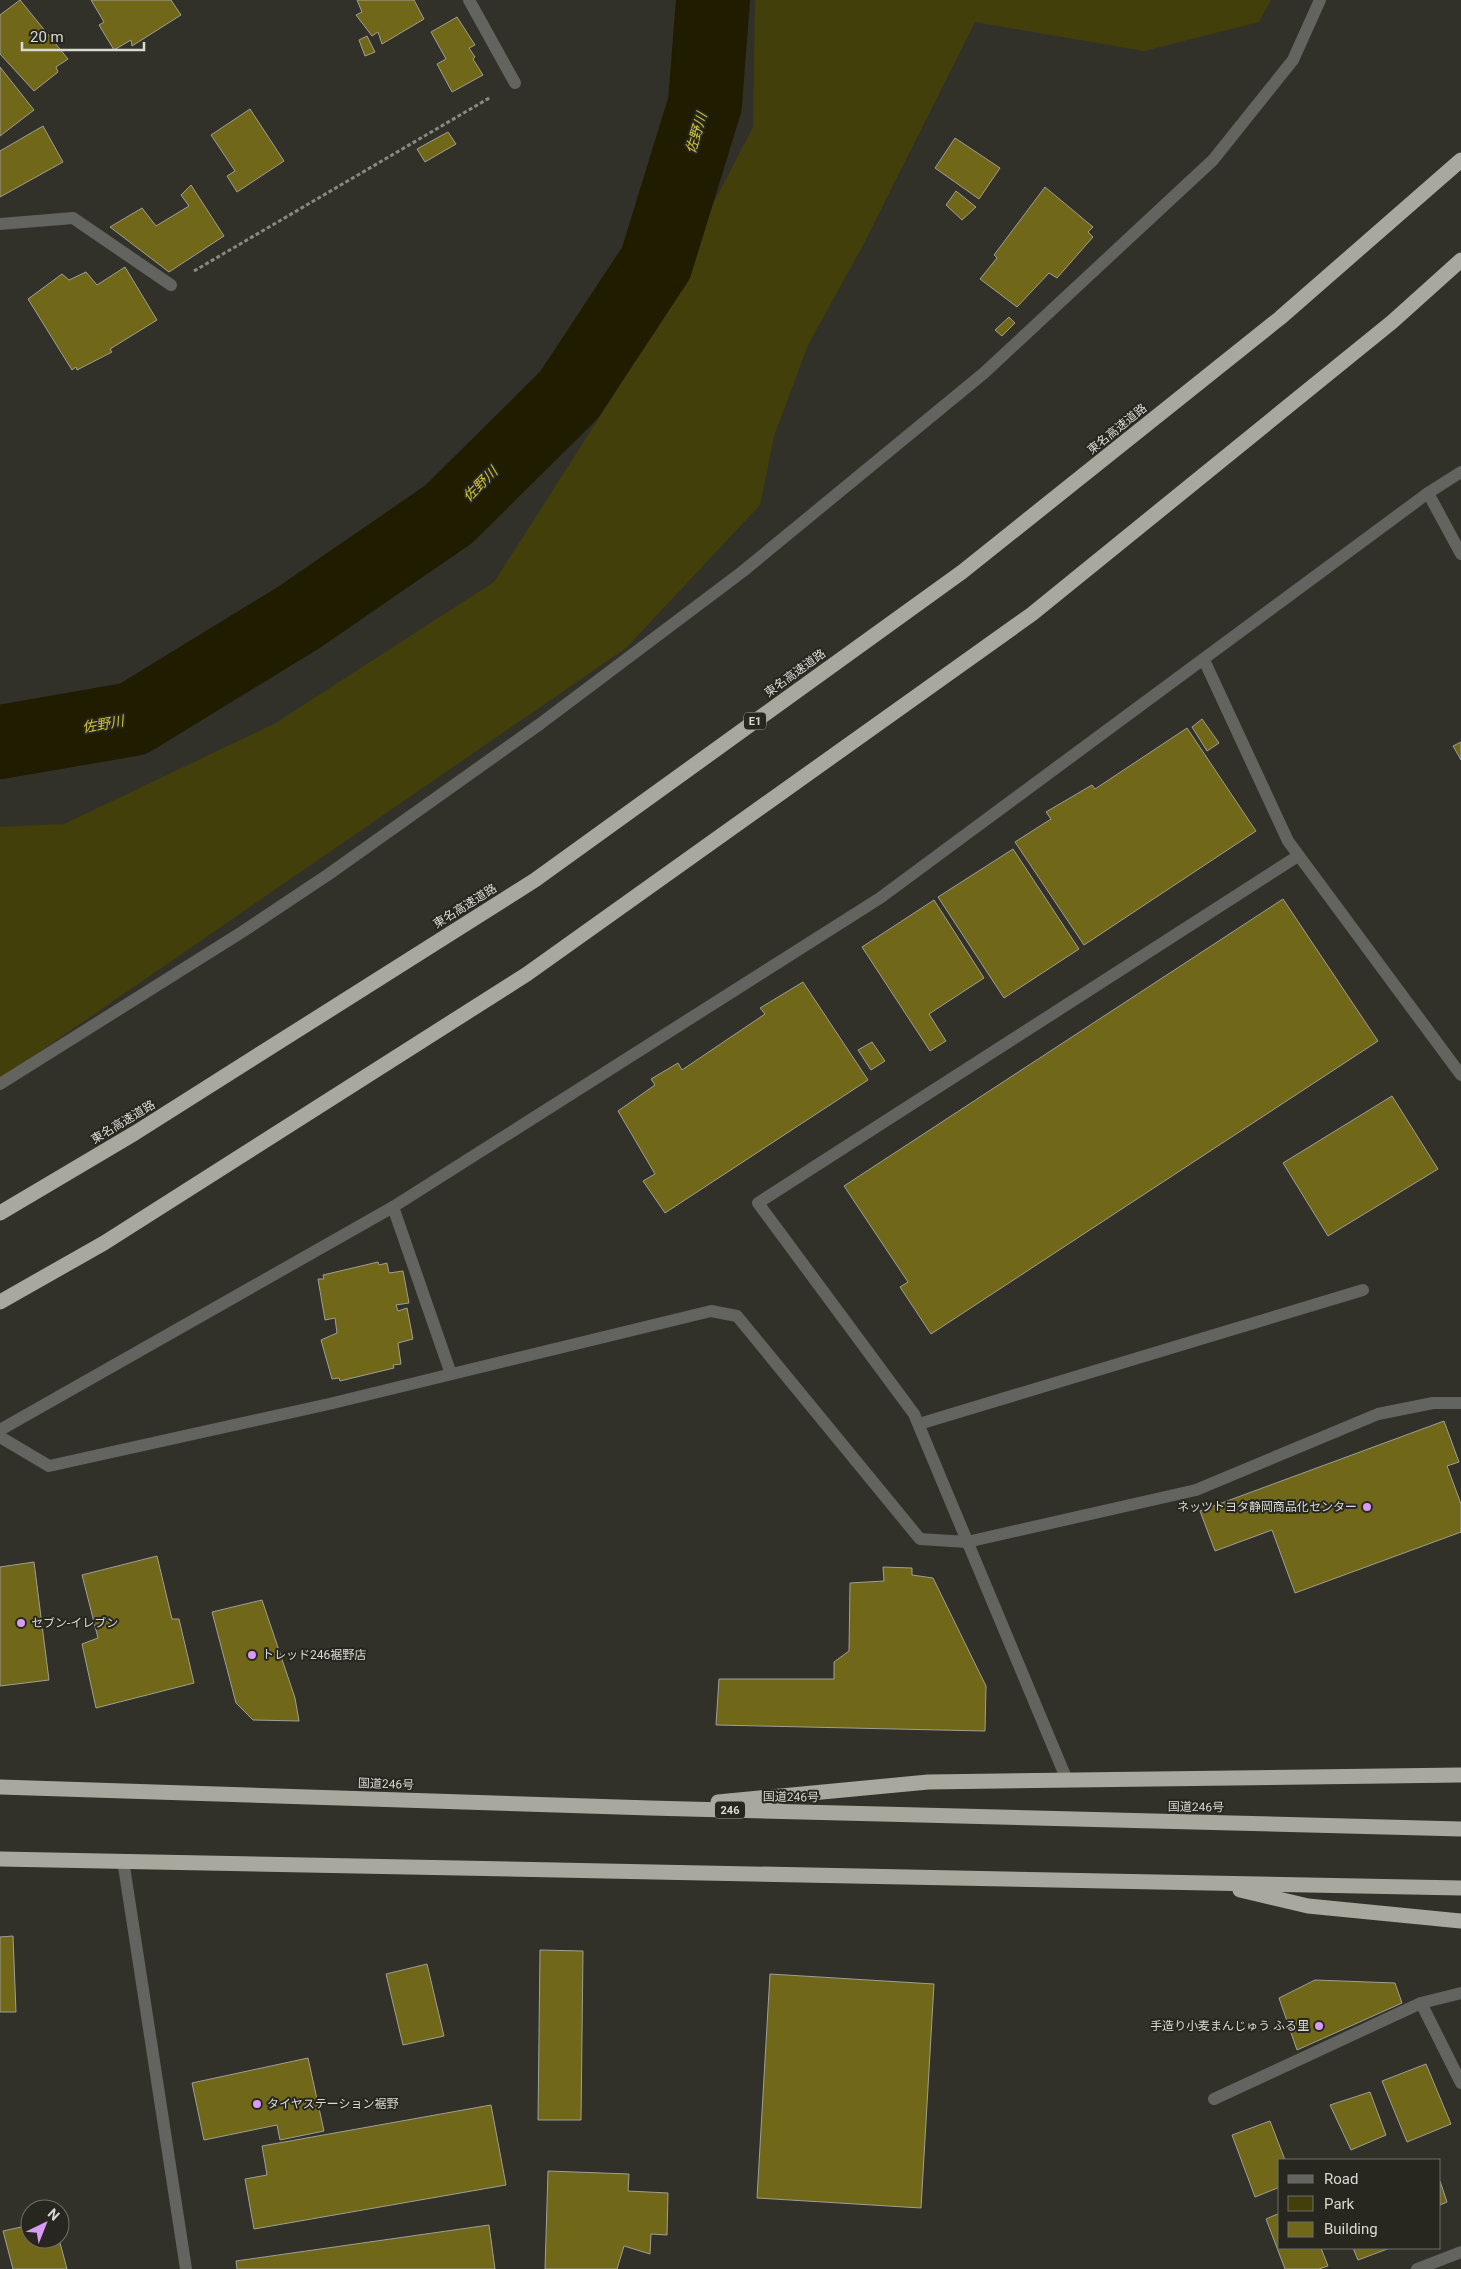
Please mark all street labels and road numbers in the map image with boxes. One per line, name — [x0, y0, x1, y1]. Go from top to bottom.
street label: 東名高速道路 — [1085, 401, 1149, 457]
street label: 東名高速道路 — [762, 646, 828, 700]
road number: E1 — [744, 712, 766, 729]
street label: 東名高速道路 — [431, 881, 499, 931]
street label: 東名高速道路 — [89, 1097, 157, 1147]
street label: 国道246号 — [358, 1776, 414, 1792]
street label: 国道246号 — [763, 1790, 819, 1804]
street label: 国道246号 — [1168, 1800, 1224, 1814]
road number: 246 — [715, 1802, 745, 1818]

